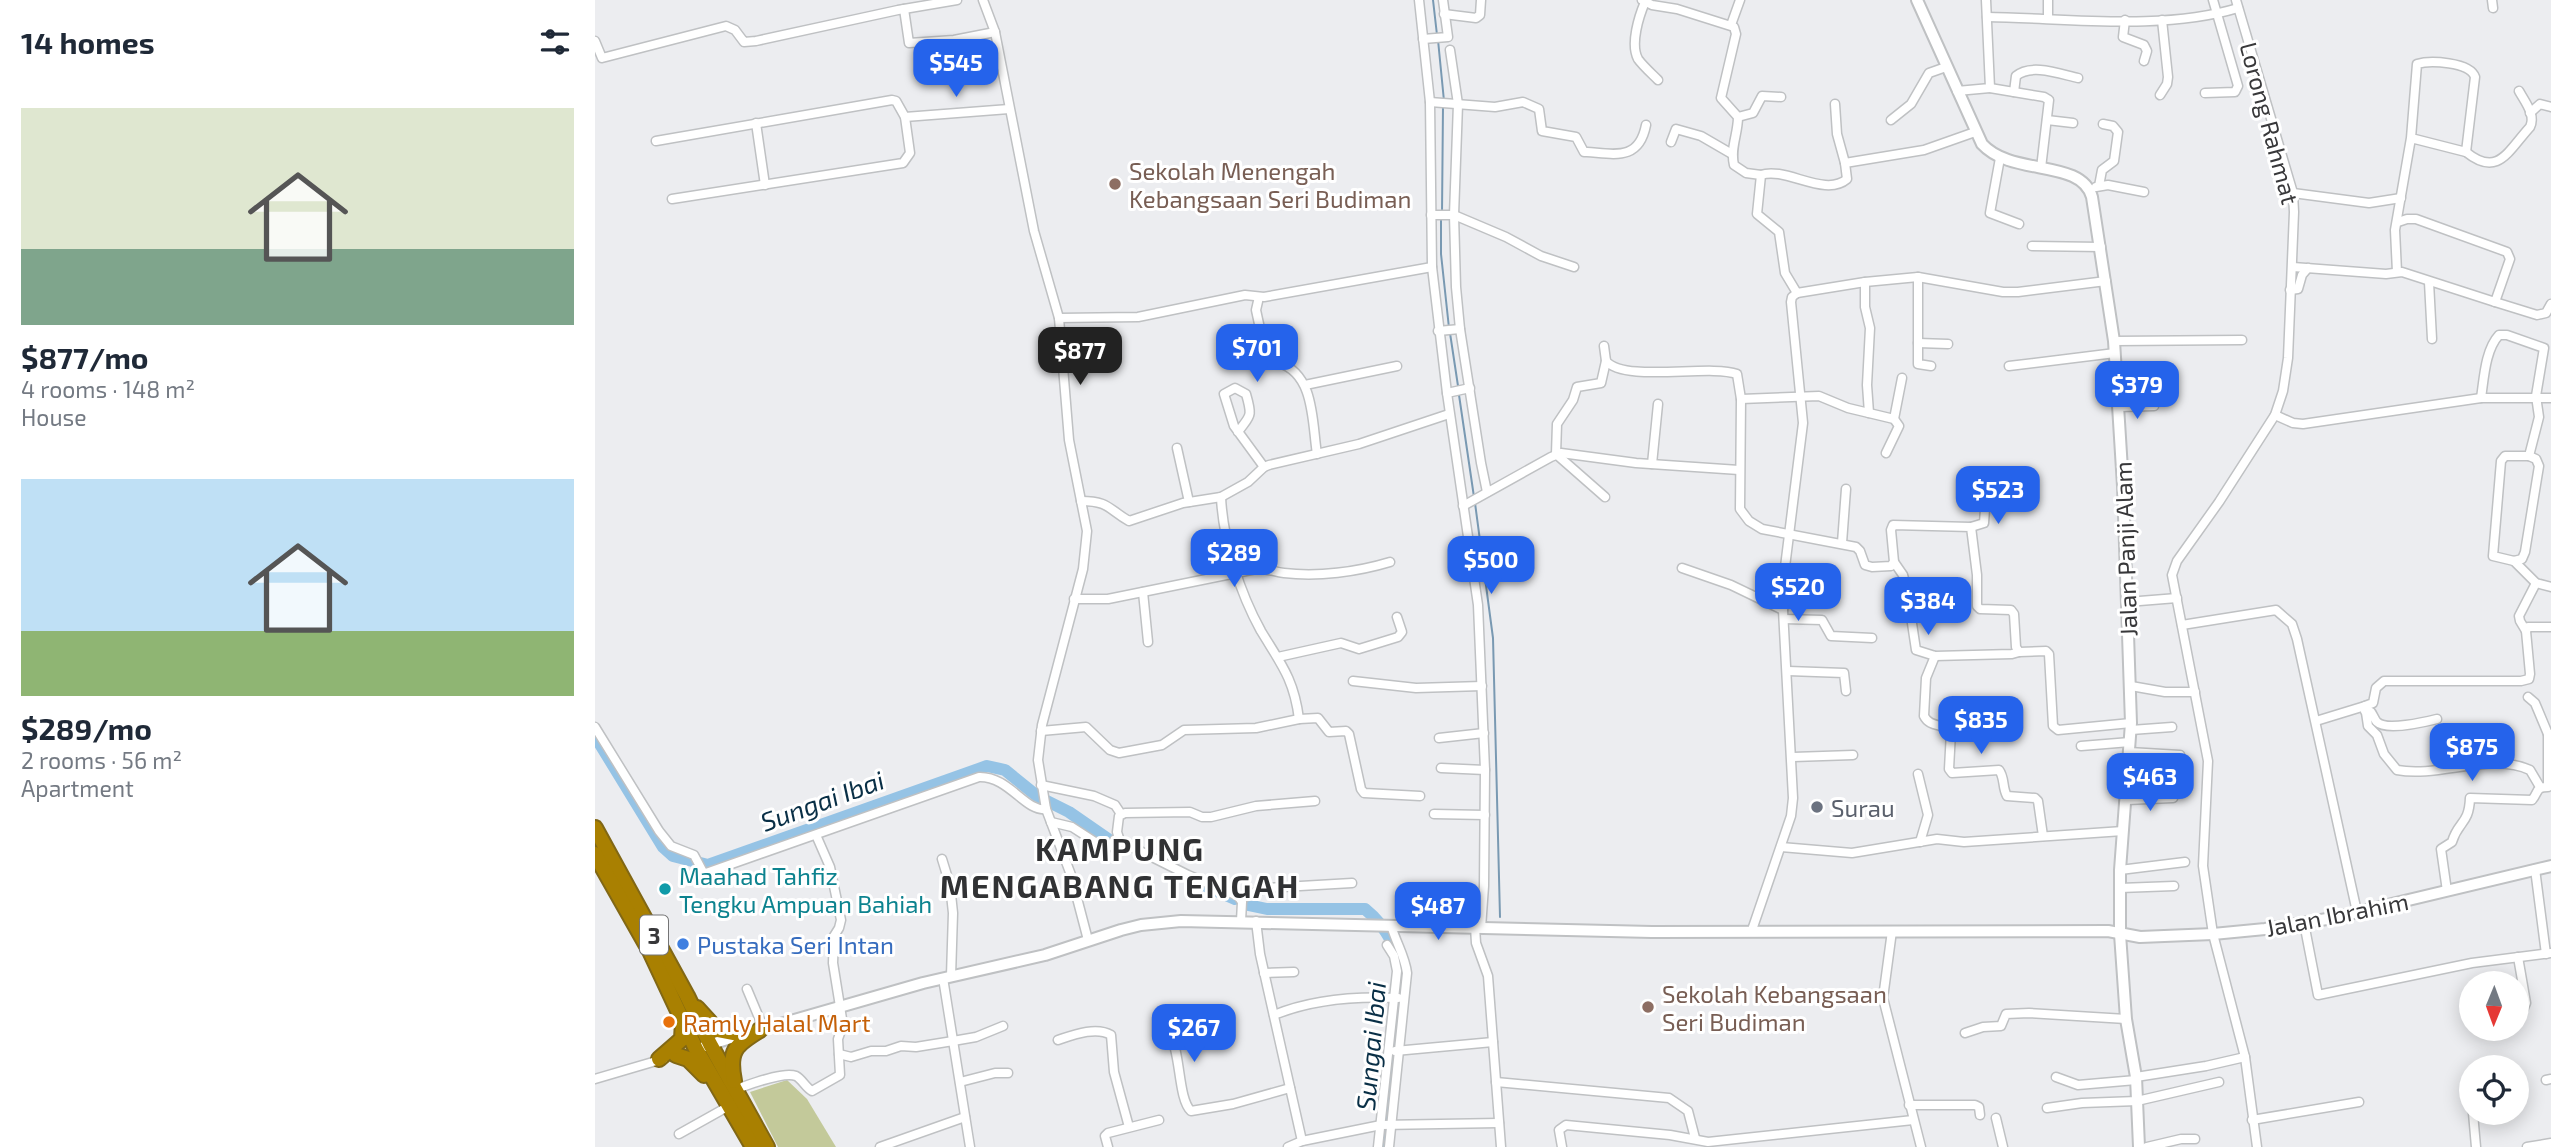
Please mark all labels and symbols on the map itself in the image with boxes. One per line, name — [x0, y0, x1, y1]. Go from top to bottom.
street label: Lorong Rahmat — [2234, 39, 2306, 207]
pin: $545 — [915, 40, 997, 99]
place label: Sekolah Menengah Kebangsaan Seri Budiman — [1129, 156, 1411, 213]
marker: Sekolah Menengah Kebangsaan Seri Budiman — [1107, 176, 1123, 192]
pin: $701 — [1216, 324, 1298, 384]
pin: $877 — [1039, 328, 1121, 387]
pin: $379 — [2096, 362, 2178, 421]
street label: Jalan Panji Alam — [2107, 461, 2143, 637]
pin: $523 — [1957, 466, 2039, 526]
pin: $289 — [1193, 530, 1275, 589]
pin: $500 — [1450, 536, 1532, 596]
pin: $520 — [1757, 564, 1839, 623]
pin: $384 — [1887, 578, 1969, 637]
pin: $835 — [1940, 696, 2022, 756]
pin: $875 — [2431, 724, 2513, 783]
pin: $463 — [2109, 754, 2191, 813]
water label: Sungai Ibai — [756, 763, 888, 837]
place label: Surau — [1831, 793, 1895, 822]
marker: Surau — [1809, 799, 1825, 815]
district label: KAMPUNG MENGABANG TENGAH — [940, 829, 1300, 904]
place label: Maahad Tahfiz Tengku Ampuan Bahiah — [679, 861, 932, 918]
marker: Maahad Tahfiz Tengku Ampuan Bahiah — [657, 881, 673, 897]
pin: $487 — [1397, 883, 1479, 942]
street label: Jalan Ibrahim — [2263, 886, 2411, 942]
road number: 3 — [640, 916, 668, 954]
place label: Pustaka Seri Intan — [697, 930, 894, 959]
marker: Pustaka Seri Intan — [675, 936, 691, 952]
north arrow — [2459, 971, 2529, 1041]
place label: Sekolah Kebangsaan Seri Budiman — [1662, 979, 1887, 1036]
water label: Sungai Ibai — [1349, 980, 1391, 1112]
marker: Sekolah Kebangsaan Seri Budiman — [1640, 999, 1656, 1015]
pin: $267 — [1153, 1004, 1235, 1064]
place label: Ramly Halal Mart — [683, 1008, 871, 1037]
marker: Ramly Halal Mart — [661, 1014, 677, 1030]

